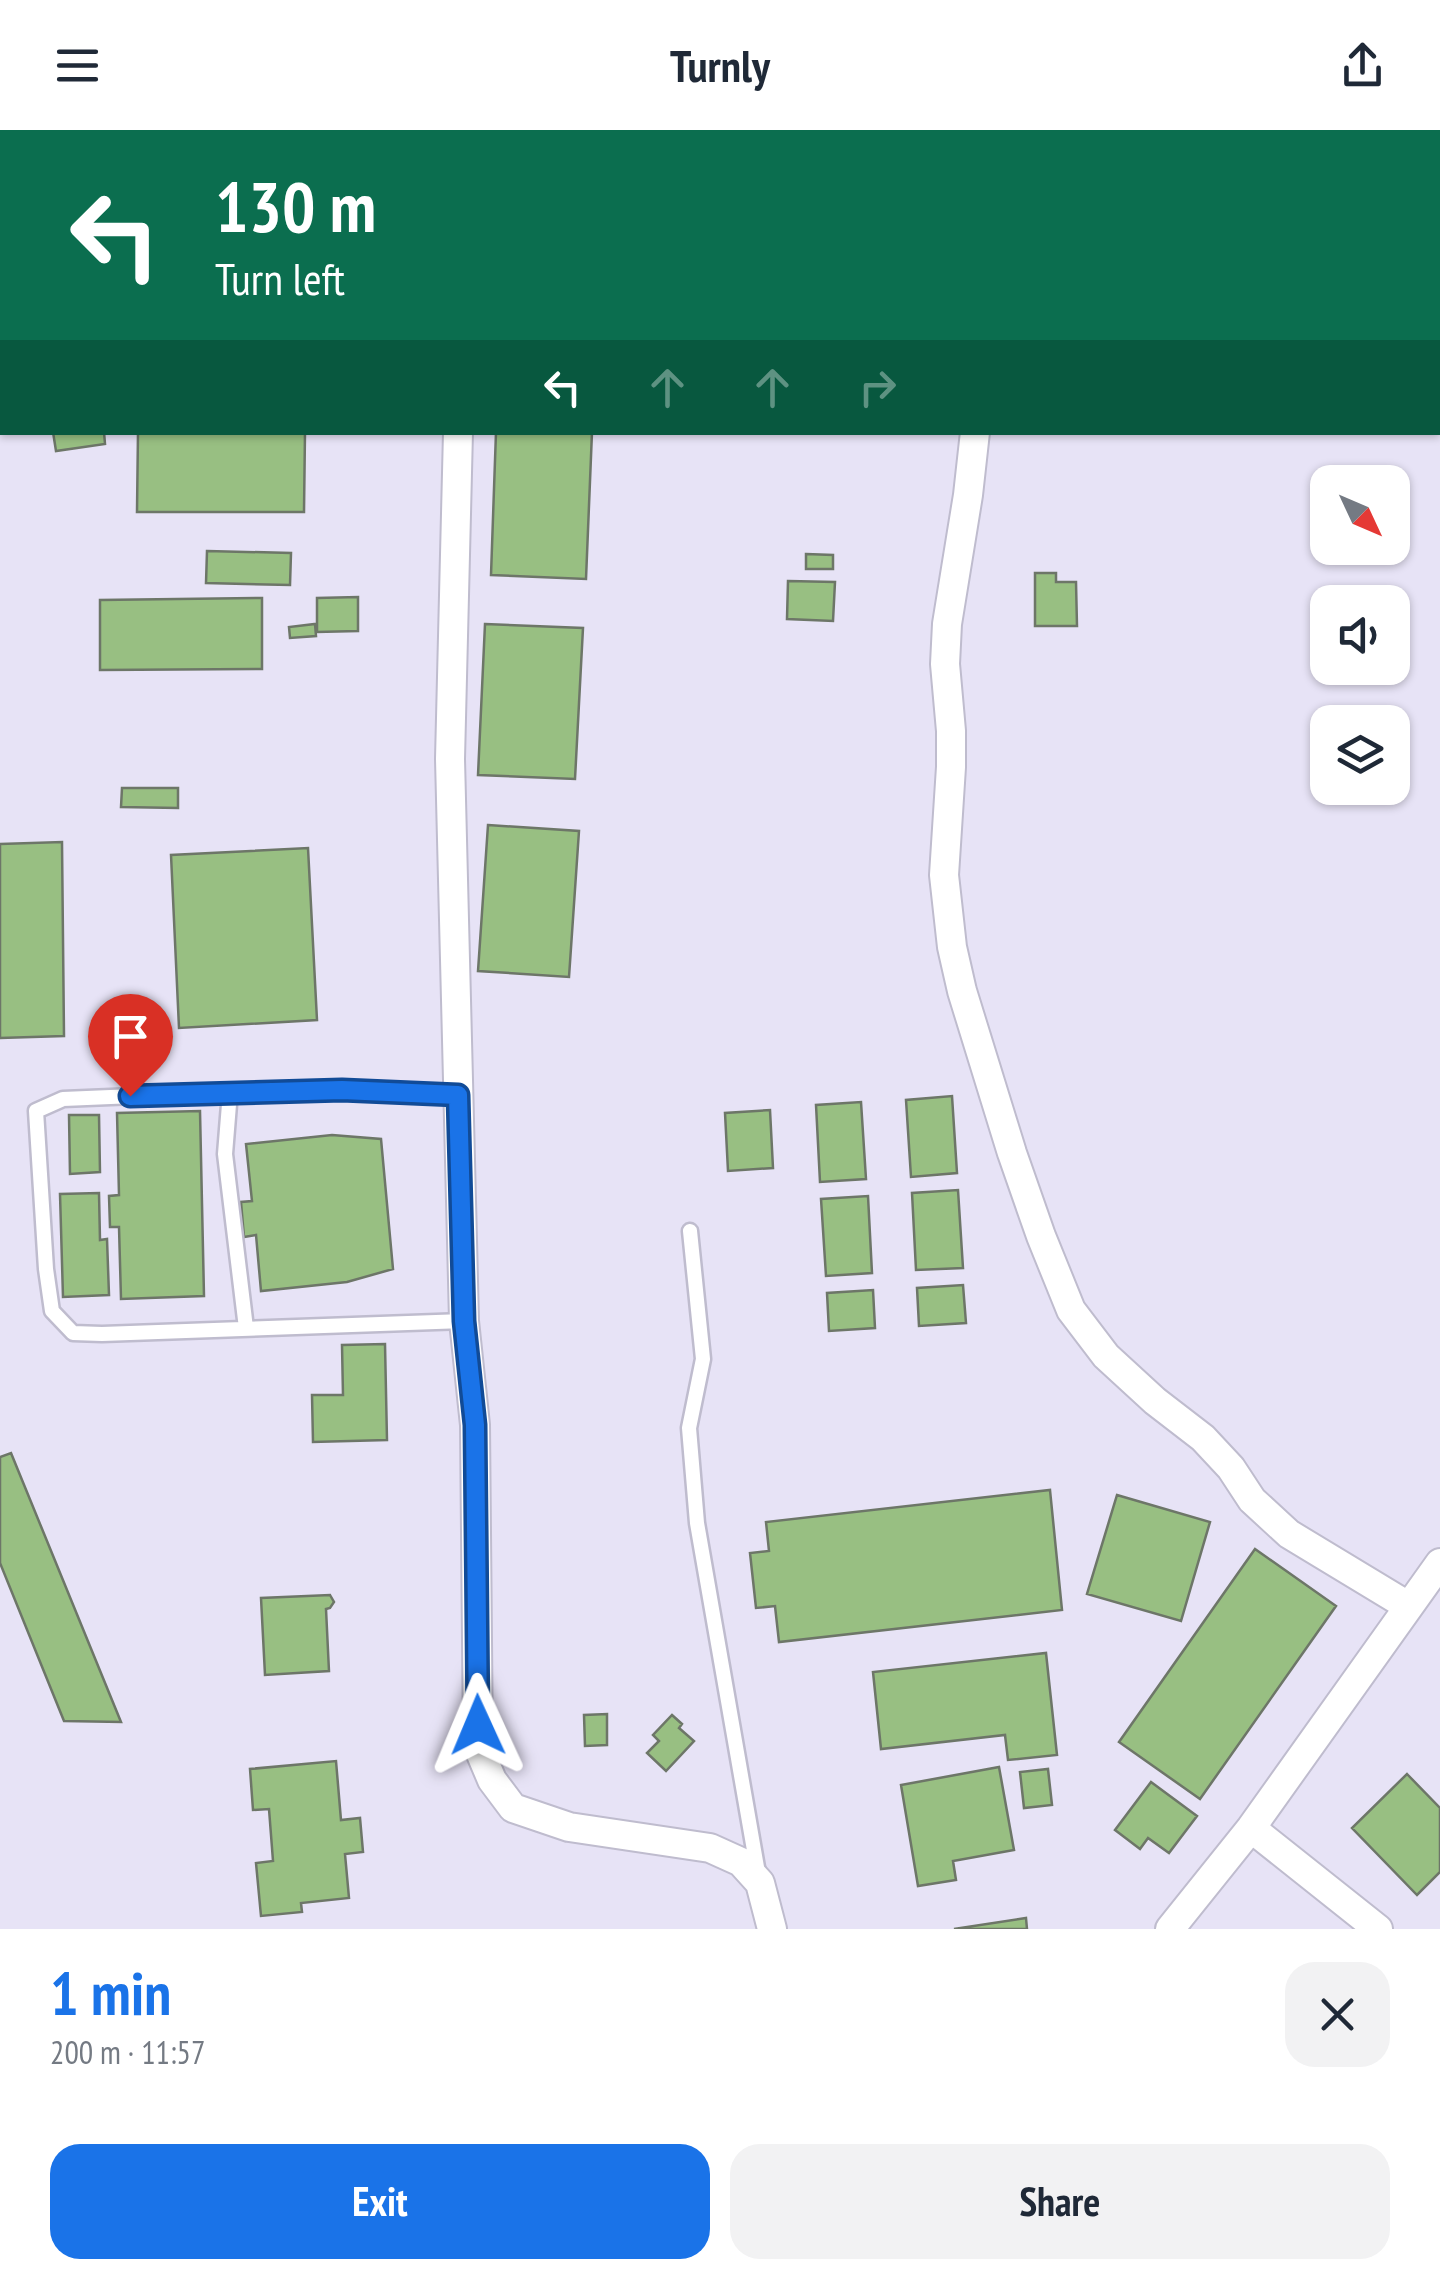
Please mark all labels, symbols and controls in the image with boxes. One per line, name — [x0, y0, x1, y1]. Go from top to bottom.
text: Turnly — [670, 36, 770, 94]
icon: menu — [50, 38, 105, 93]
icon: share — [1335, 38, 1390, 93]
text: 130 m — [215, 161, 376, 251]
icon: left — [50, 170, 180, 300]
text: Turn left — [215, 249, 345, 307]
icon: left — [535, 360, 590, 415]
icon: ahead — [640, 360, 695, 415]
icon: ahead — [745, 360, 800, 415]
icon: right — [850, 360, 905, 415]
north arrow — [1310, 465, 1410, 565]
map controls — [1310, 465, 1410, 805]
button: sound — [1310, 585, 1410, 685]
button: layers — [1310, 705, 1410, 805]
pin — [88, 994, 173, 1097]
icon: arrive — [103, 1009, 158, 1064]
position arrow — [426, 1673, 530, 1777]
text: 1 min — [50, 1954, 171, 2032]
button: close — [1285, 1962, 1390, 2067]
text: 200 m · 11:57 — [50, 2031, 205, 2073]
button: Exit — [50, 2144, 710, 2259]
button: Share — [730, 2144, 1390, 2259]

